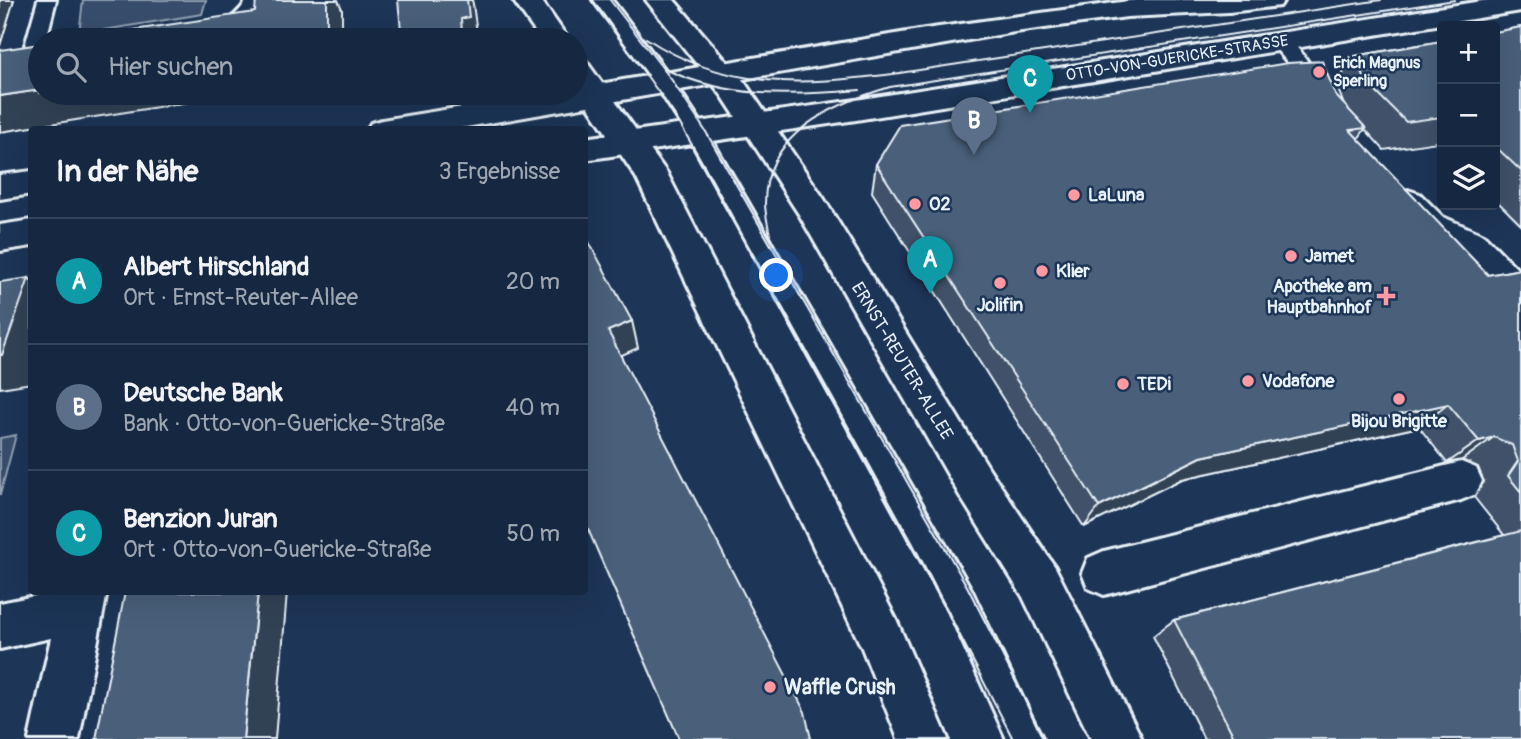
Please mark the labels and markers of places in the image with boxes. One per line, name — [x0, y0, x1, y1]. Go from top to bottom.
place label: Erich Magnus Sperling — [1333, 53, 1421, 91]
pin: C — [1007, 55, 1053, 113]
marker: Erich Magnus Sperling — [1311, 64, 1327, 80]
pin: B — [951, 97, 997, 155]
place label: LaLuna — [1088, 184, 1145, 207]
marker: LaLuna — [1066, 187, 1082, 203]
place label: O2 — [929, 193, 951, 216]
marker: O2 — [907, 196, 923, 212]
pin: A — [907, 236, 953, 294]
place label: Jamet — [1305, 245, 1355, 268]
marker: Jamet — [1283, 248, 1299, 264]
place label: Klier — [1056, 260, 1090, 283]
marker: Klier — [1034, 263, 1050, 279]
marker: Jolifin — [992, 275, 1008, 291]
place label: Apotheke am Hauptbahnhof — [1267, 275, 1373, 319]
marker: Apotheke am Hauptbahnhof — [1378, 288, 1394, 304]
place label: Jolifin — [977, 294, 1023, 317]
place label: Vodafone — [1262, 370, 1336, 393]
place label: TEDi — [1136, 373, 1171, 396]
marker: Vodafone — [1240, 373, 1256, 389]
marker: TEDi — [1115, 376, 1131, 392]
marker: Bijou Brigitte — [1391, 391, 1407, 407]
place label: Bijou Brigitte — [1351, 410, 1448, 433]
place label: Waffle Crush — [784, 674, 896, 701]
marker: Waffle Crush — [762, 679, 778, 695]

